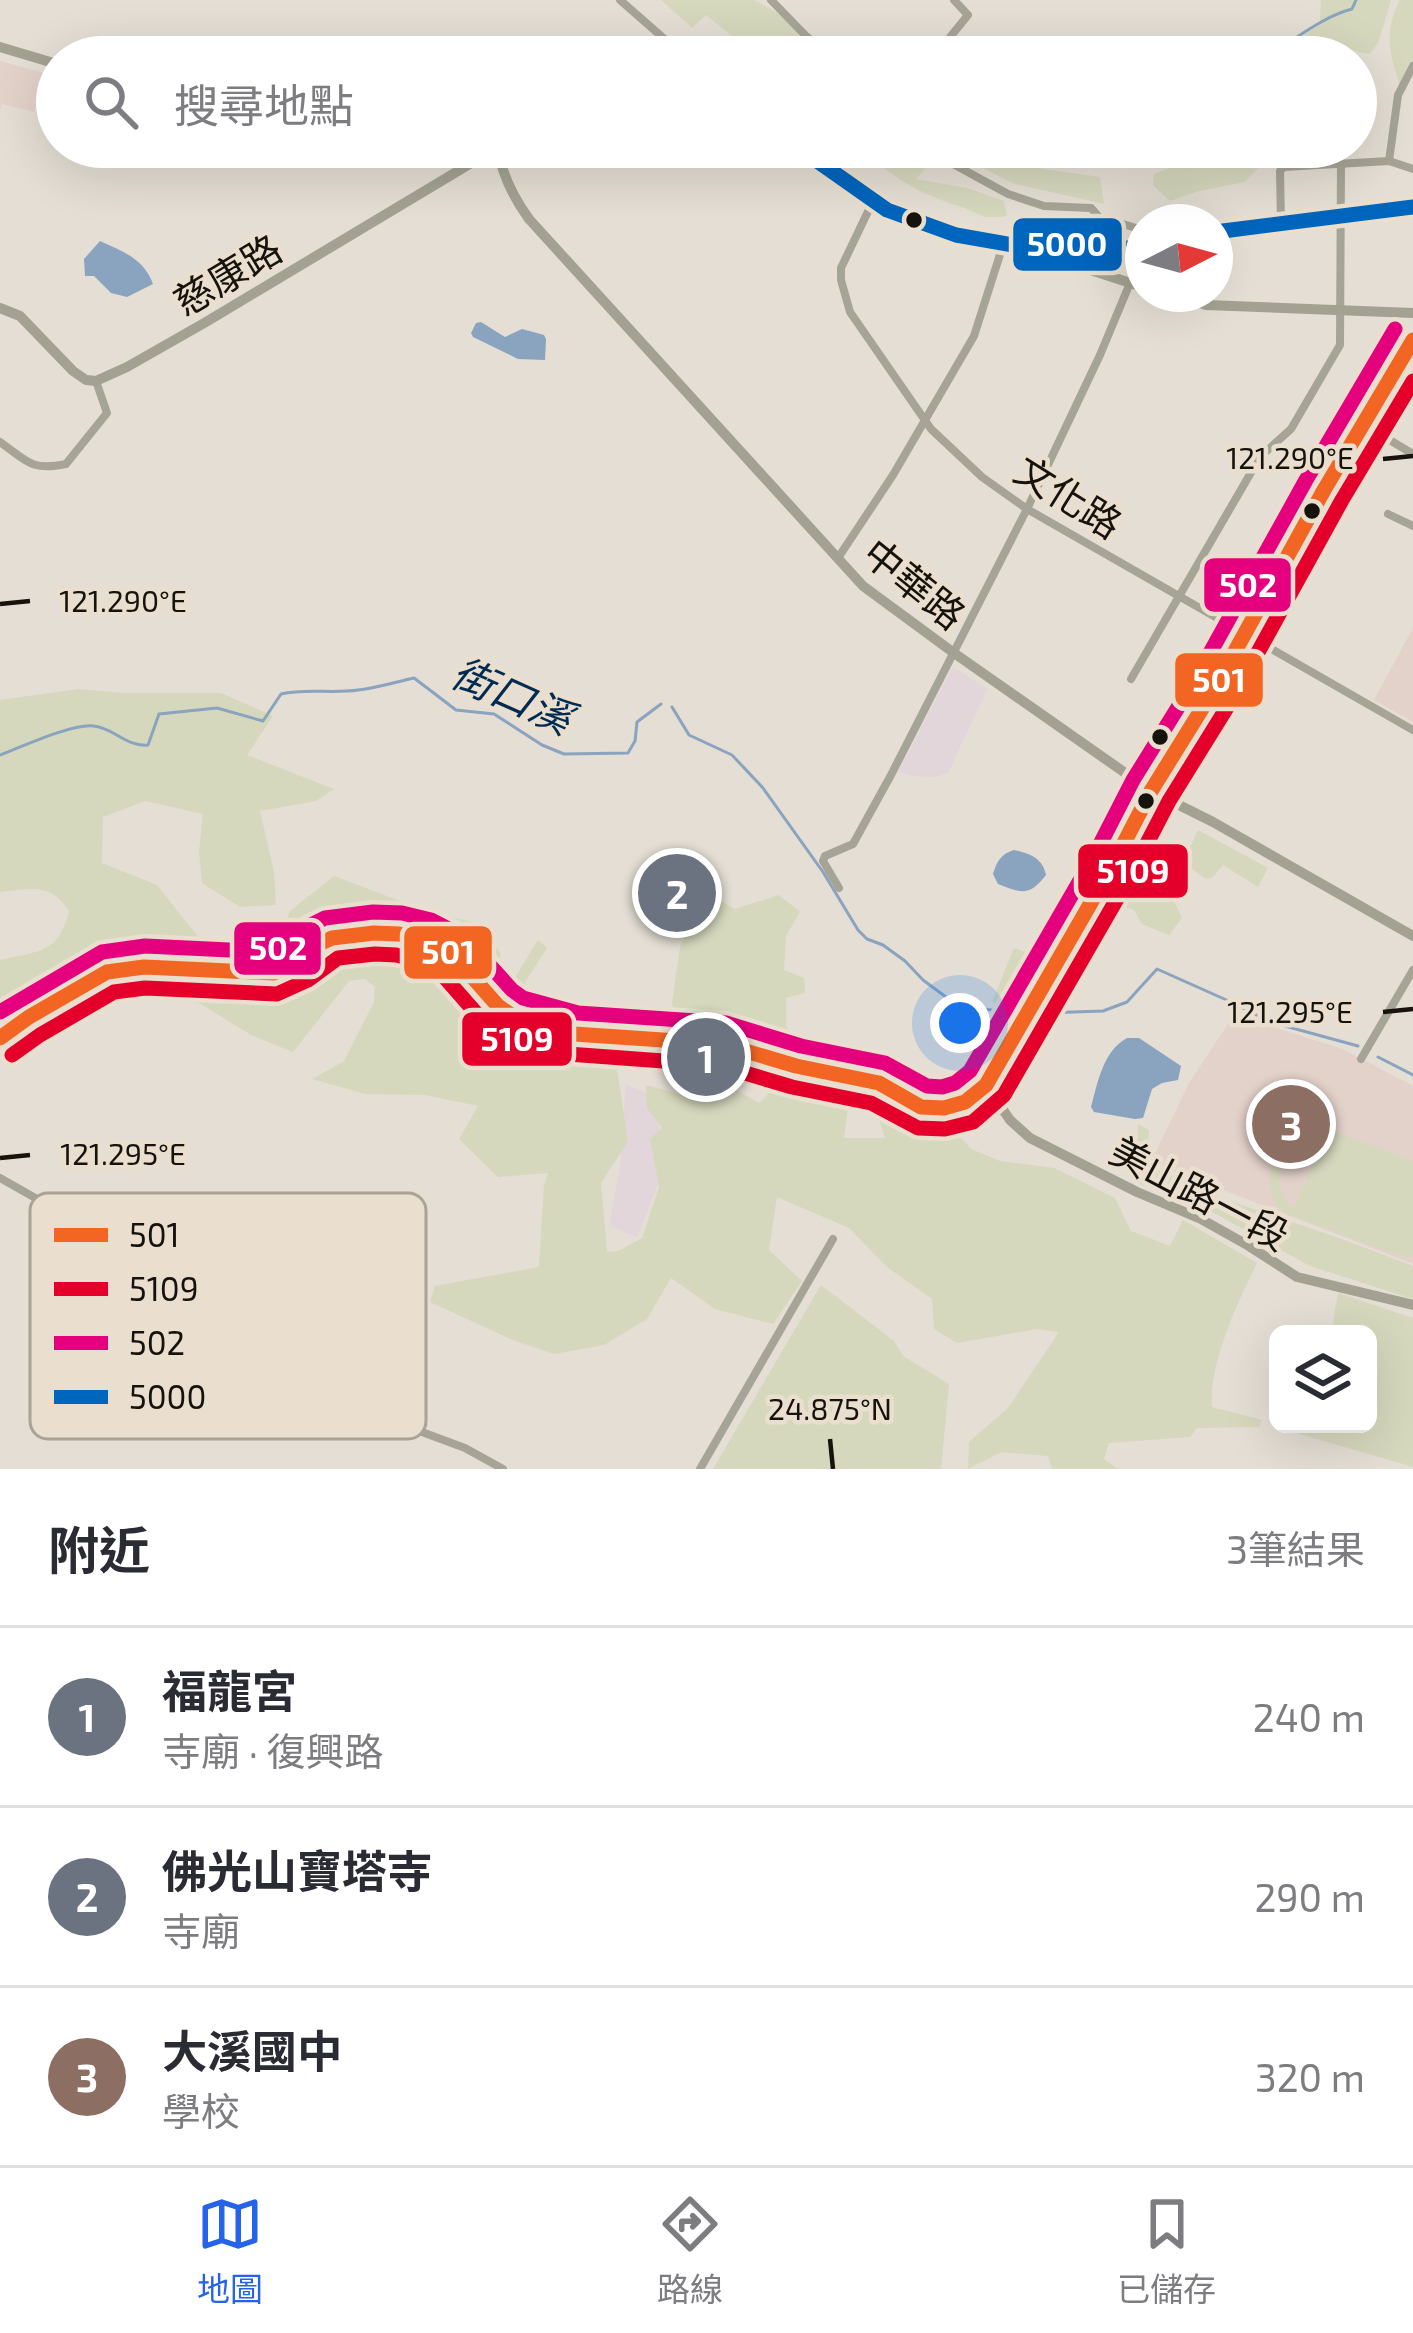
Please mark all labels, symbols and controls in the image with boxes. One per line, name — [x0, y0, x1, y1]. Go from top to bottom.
search box — [36, 36, 1377, 168]
icon: search — [78, 69, 144, 135]
text: 搜尋地點 — [174, 77, 354, 131]
north arrow — [1125, 204, 1233, 312]
unlabelled marker — [903, 209, 925, 231]
line badge: 5000 — [1011, 216, 1124, 273]
text: 5000 — [1027, 223, 1107, 263]
street label: 慈康路 — [165, 224, 289, 324]
text: 121.290°E — [1226, 439, 1354, 475]
street label: 文化路 — [1007, 445, 1131, 547]
unlabelled marker — [1301, 500, 1323, 522]
street label: 中華路 — [855, 528, 975, 638]
line badge: 502 — [1202, 556, 1293, 614]
text: 502 — [1219, 564, 1277, 604]
text: 121.290°E — [59, 582, 187, 618]
water label: 街口溪 — [445, 646, 585, 744]
line badge: 501 — [1173, 651, 1265, 709]
text: 501 — [1192, 659, 1246, 699]
unlabelled marker — [1149, 726, 1171, 748]
unlabelled marker — [1135, 790, 1157, 812]
line badge: 5109 — [1076, 842, 1190, 900]
pin: 2 — [638, 848, 716, 938]
text: 5109 — [1097, 850, 1169, 890]
line badge: 502 — [232, 920, 323, 977]
line badge: 501 — [402, 924, 494, 981]
text: 502 — [249, 927, 307, 967]
text: 501 — [421, 931, 475, 971]
your location — [930, 993, 990, 1053]
text: 121.295°E — [1227, 993, 1353, 1029]
line badge: 5109 — [460, 1010, 574, 1068]
pin: 1 — [667, 1012, 745, 1102]
text: 5109 — [481, 1018, 553, 1058]
pin: 3 — [1252, 1079, 1330, 1169]
street label: 美山路一段 — [1103, 1125, 1297, 1259]
text: 121.295°E — [60, 1135, 186, 1171]
legend — [30, 1193, 426, 1439]
text: 501 — [129, 1214, 180, 1254]
text: 5109 — [129, 1268, 199, 1308]
text: 502 — [129, 1322, 185, 1362]
map controls — [1269, 1325, 1377, 1433]
button: layers — [1269, 1325, 1377, 1433]
text: 5000 — [129, 1376, 206, 1416]
text: 24.875°N — [768, 1390, 892, 1426]
text: 附近 — [48, 1518, 150, 1579]
text: 3筆結果 — [1226, 1525, 1365, 1572]
text: 福龍宮 — [162, 1663, 297, 1717]
text: 1 — [79, 1693, 95, 1740]
text: 240 m — [1253, 1693, 1365, 1740]
text: 寺廟 · 復興路 — [162, 1727, 384, 1774]
text: 佛光山寶塔寺 — [162, 1843, 432, 1897]
text: 2 — [76, 1873, 98, 1920]
text: 290 m — [1254, 1873, 1365, 1920]
text: 寺廟 — [162, 1907, 240, 1954]
text: 大溪國中 — [162, 2023, 342, 2077]
text: 3 — [76, 2053, 98, 2100]
text: 320 m — [1255, 2053, 1365, 2100]
text: 學校 — [162, 2087, 240, 2134]
tab: 地圖 — [197, 2191, 263, 2311]
tab: 路線 — [657, 2191, 723, 2311]
tab: 已儲存 — [1117, 2191, 1216, 2311]

